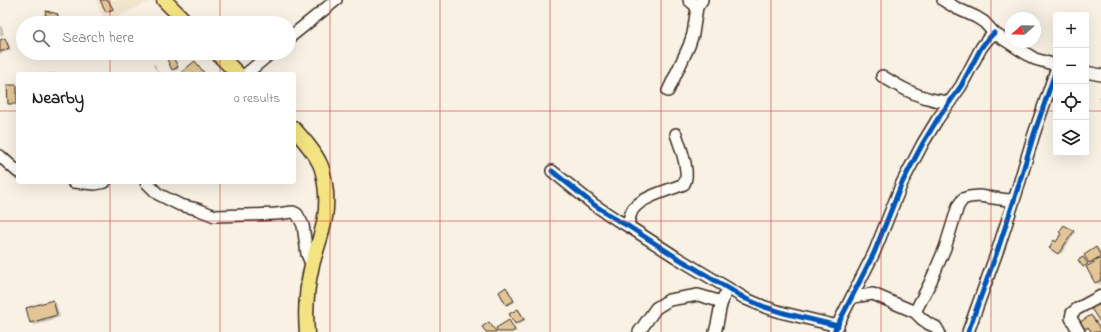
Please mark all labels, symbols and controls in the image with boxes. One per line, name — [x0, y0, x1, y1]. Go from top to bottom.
north arrow — [1005, 12, 1041, 48]
map controls — [1053, 12, 1089, 156]
button: + — [1053, 12, 1089, 48]
search box — [16, 16, 296, 60]
icon: search — [30, 27, 52, 49]
text: Search here — [62, 27, 134, 49]
button: − — [1053, 48, 1089, 84]
button: locate — [1053, 84, 1089, 120]
text: Nearby — [32, 86, 84, 111]
text: 0 results — [234, 89, 280, 108]
button: layers — [1053, 120, 1089, 156]

